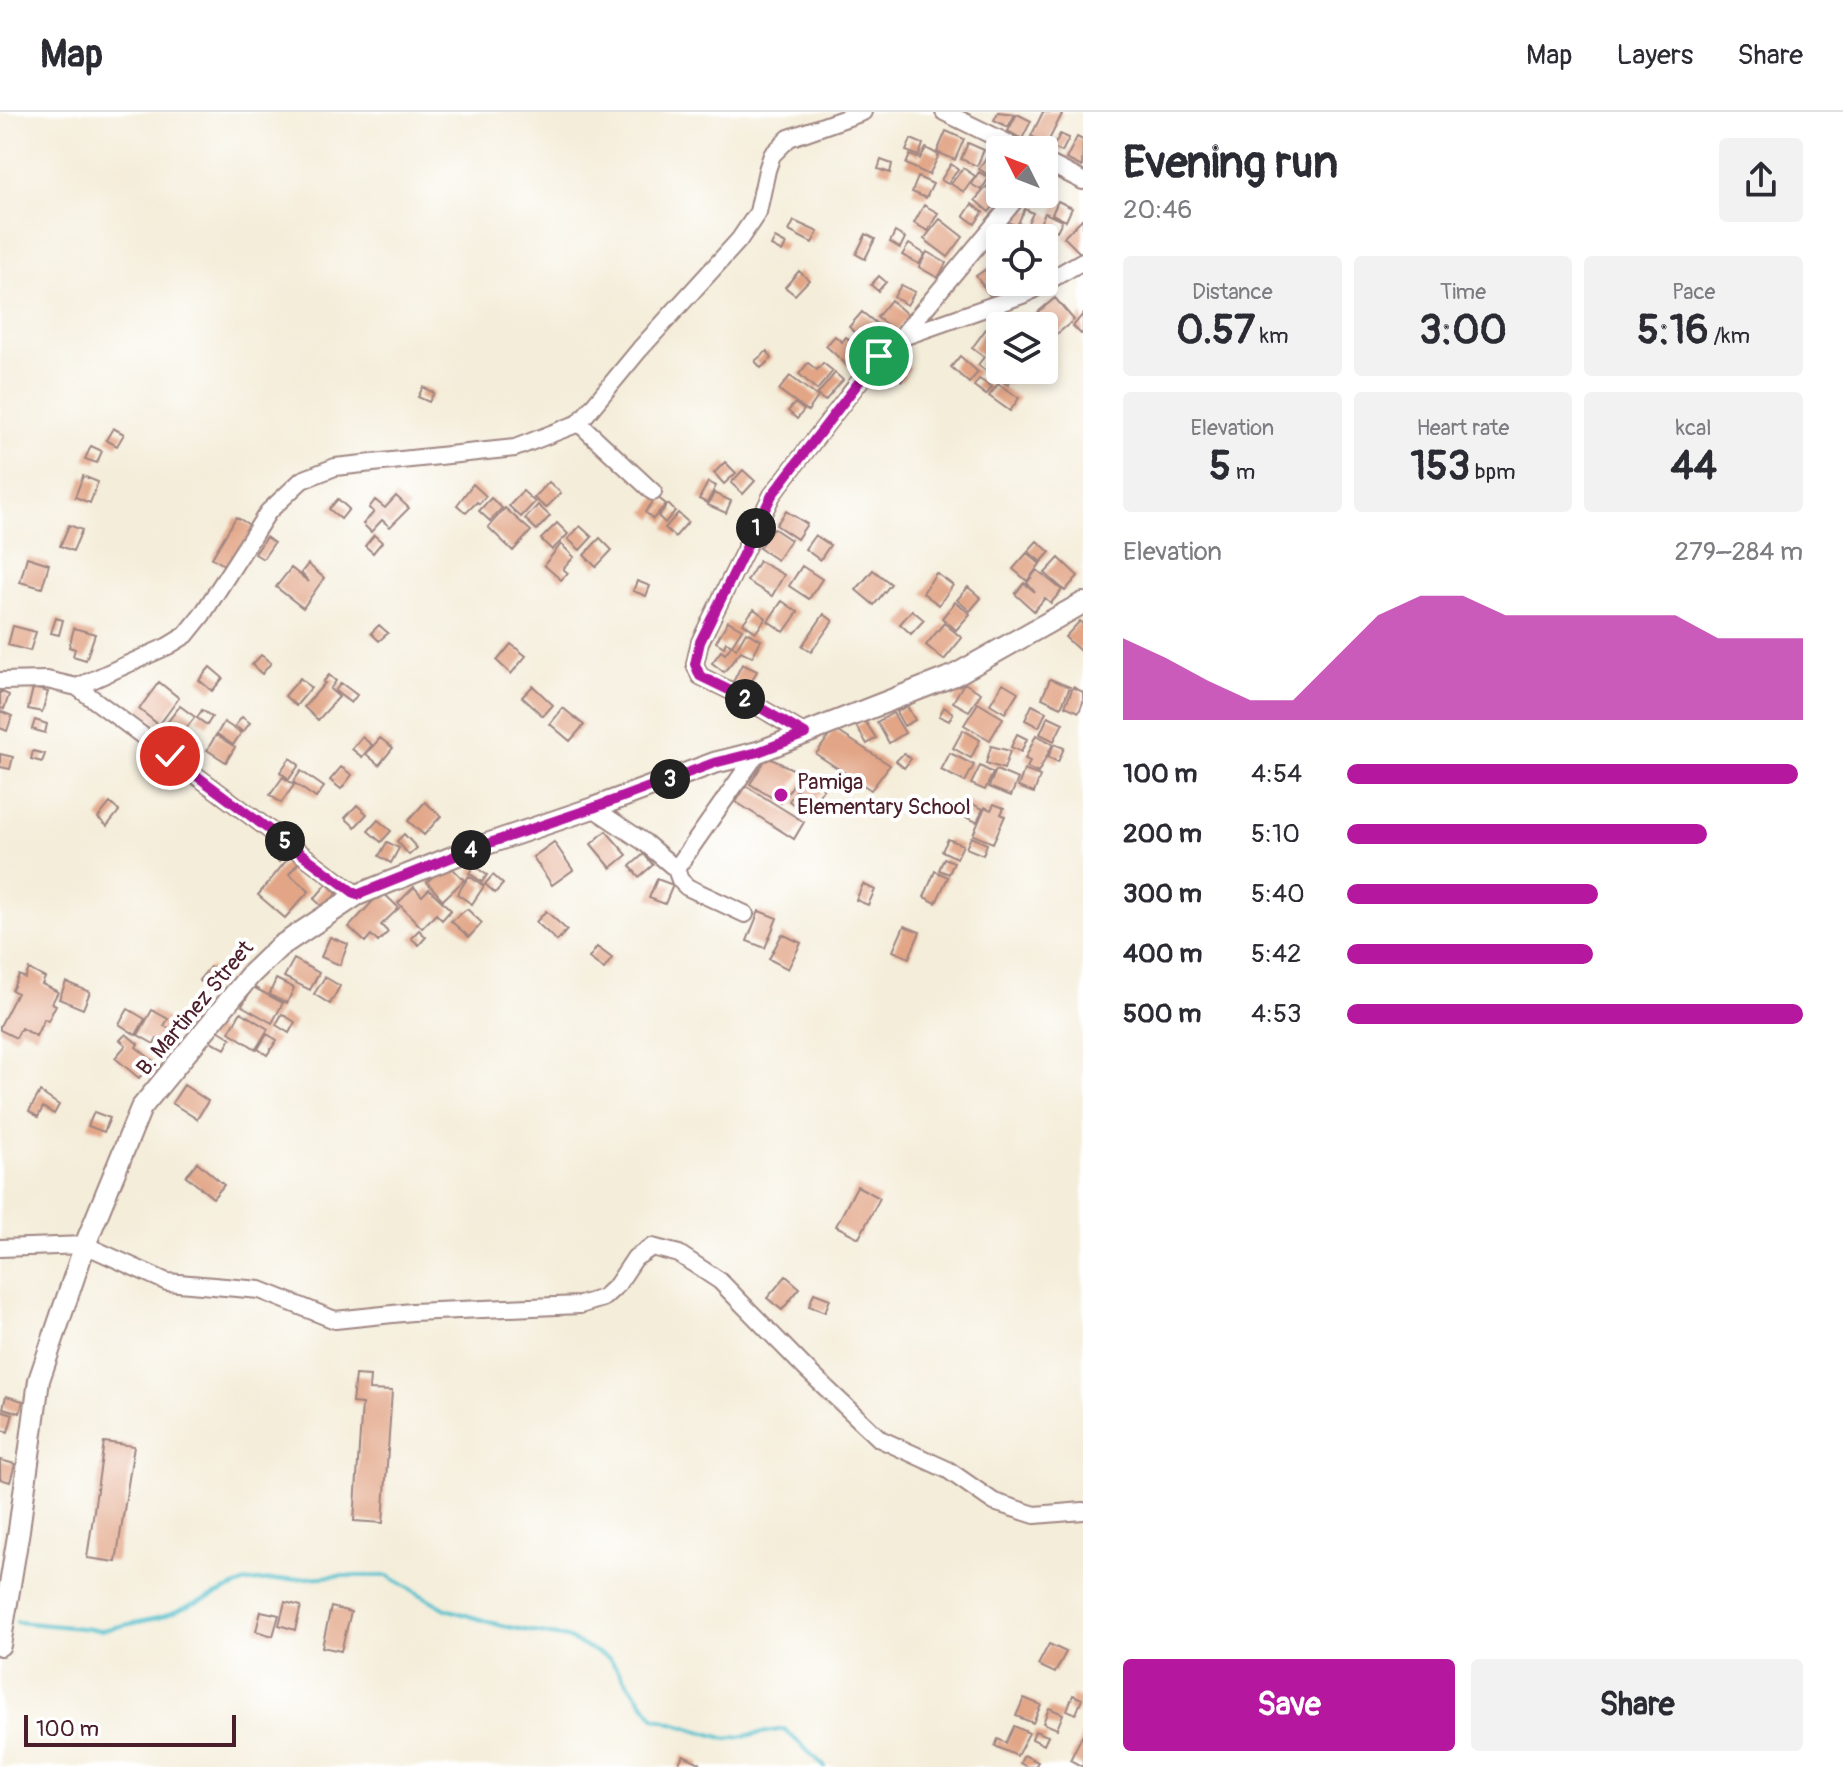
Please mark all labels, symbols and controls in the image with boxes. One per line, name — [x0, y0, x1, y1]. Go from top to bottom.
text: Map — [40, 31, 103, 79]
text: Map — [1526, 38, 1572, 73]
text: Layers — [1616, 38, 1693, 73]
text: Share — [1737, 38, 1803, 73]
north arrow — [986, 136, 1058, 208]
map controls — [986, 136, 1058, 384]
text: Evening run — [1123, 136, 1338, 191]
button: share — [1719, 138, 1803, 222]
text: 20:46 — [1123, 194, 1192, 226]
button: locate — [986, 224, 1058, 296]
text: Distance — [1192, 278, 1273, 306]
text: Time — [1440, 278, 1486, 306]
text: Pace — [1672, 278, 1715, 306]
text: 0.57 — [1176, 306, 1255, 355]
text: 3:00 — [1419, 306, 1507, 355]
text: 5:16 — [1637, 306, 1709, 355]
button: layers — [986, 312, 1058, 384]
pin — [845, 322, 913, 390]
text: km — [1255, 322, 1289, 350]
text: /km — [1709, 322, 1750, 350]
icon: arrive — [857, 334, 901, 378]
text: Elevation — [1190, 414, 1274, 442]
text: Heart rate — [1417, 414, 1509, 442]
text: kcal — [1676, 414, 1712, 442]
text: 5 — [1209, 442, 1231, 491]
text: 153 — [1410, 442, 1470, 491]
text: 44 — [1670, 442, 1717, 491]
text: m — [1231, 458, 1255, 486]
text: bpm — [1470, 458, 1516, 486]
pin: 1 — [736, 508, 776, 548]
text: 1 — [752, 514, 760, 542]
text: Elevation — [1123, 536, 1222, 568]
text: 279–284 m — [1675, 536, 1803, 568]
pin: 2 — [725, 679, 765, 719]
text: 2 — [739, 685, 751, 713]
pin — [136, 722, 204, 790]
icon: check — [148, 734, 192, 778]
text: 100 m — [1123, 758, 1197, 790]
text: 4:54 — [1251, 758, 1302, 790]
pin: 3 — [650, 759, 690, 799]
text: 3 — [664, 765, 676, 793]
place label: Pamiga Elementary School — [797, 768, 971, 821]
marker: Pamiga Elementary School — [772, 786, 790, 804]
text: 200 m — [1123, 818, 1202, 850]
text: 5:10 — [1251, 818, 1300, 850]
pin: 5 — [265, 821, 305, 861]
text: 5 — [279, 827, 291, 855]
pin: 4 — [451, 830, 491, 870]
text: 4 — [465, 836, 477, 864]
text: 300 m — [1123, 878, 1202, 910]
text: 5:40 — [1251, 878, 1305, 910]
street label: B. Martinez Street — [130, 935, 260, 1081]
text: 400 m — [1123, 938, 1202, 970]
text: 5:42 — [1251, 938, 1302, 970]
text: 500 m — [1123, 998, 1201, 1030]
text: 4:53 — [1251, 998, 1302, 1030]
button: Save — [1123, 1659, 1455, 1751]
button: Share — [1471, 1659, 1803, 1751]
scale bar — [24, 1711, 236, 1747]
text: 100 m — [36, 1715, 99, 1743]

